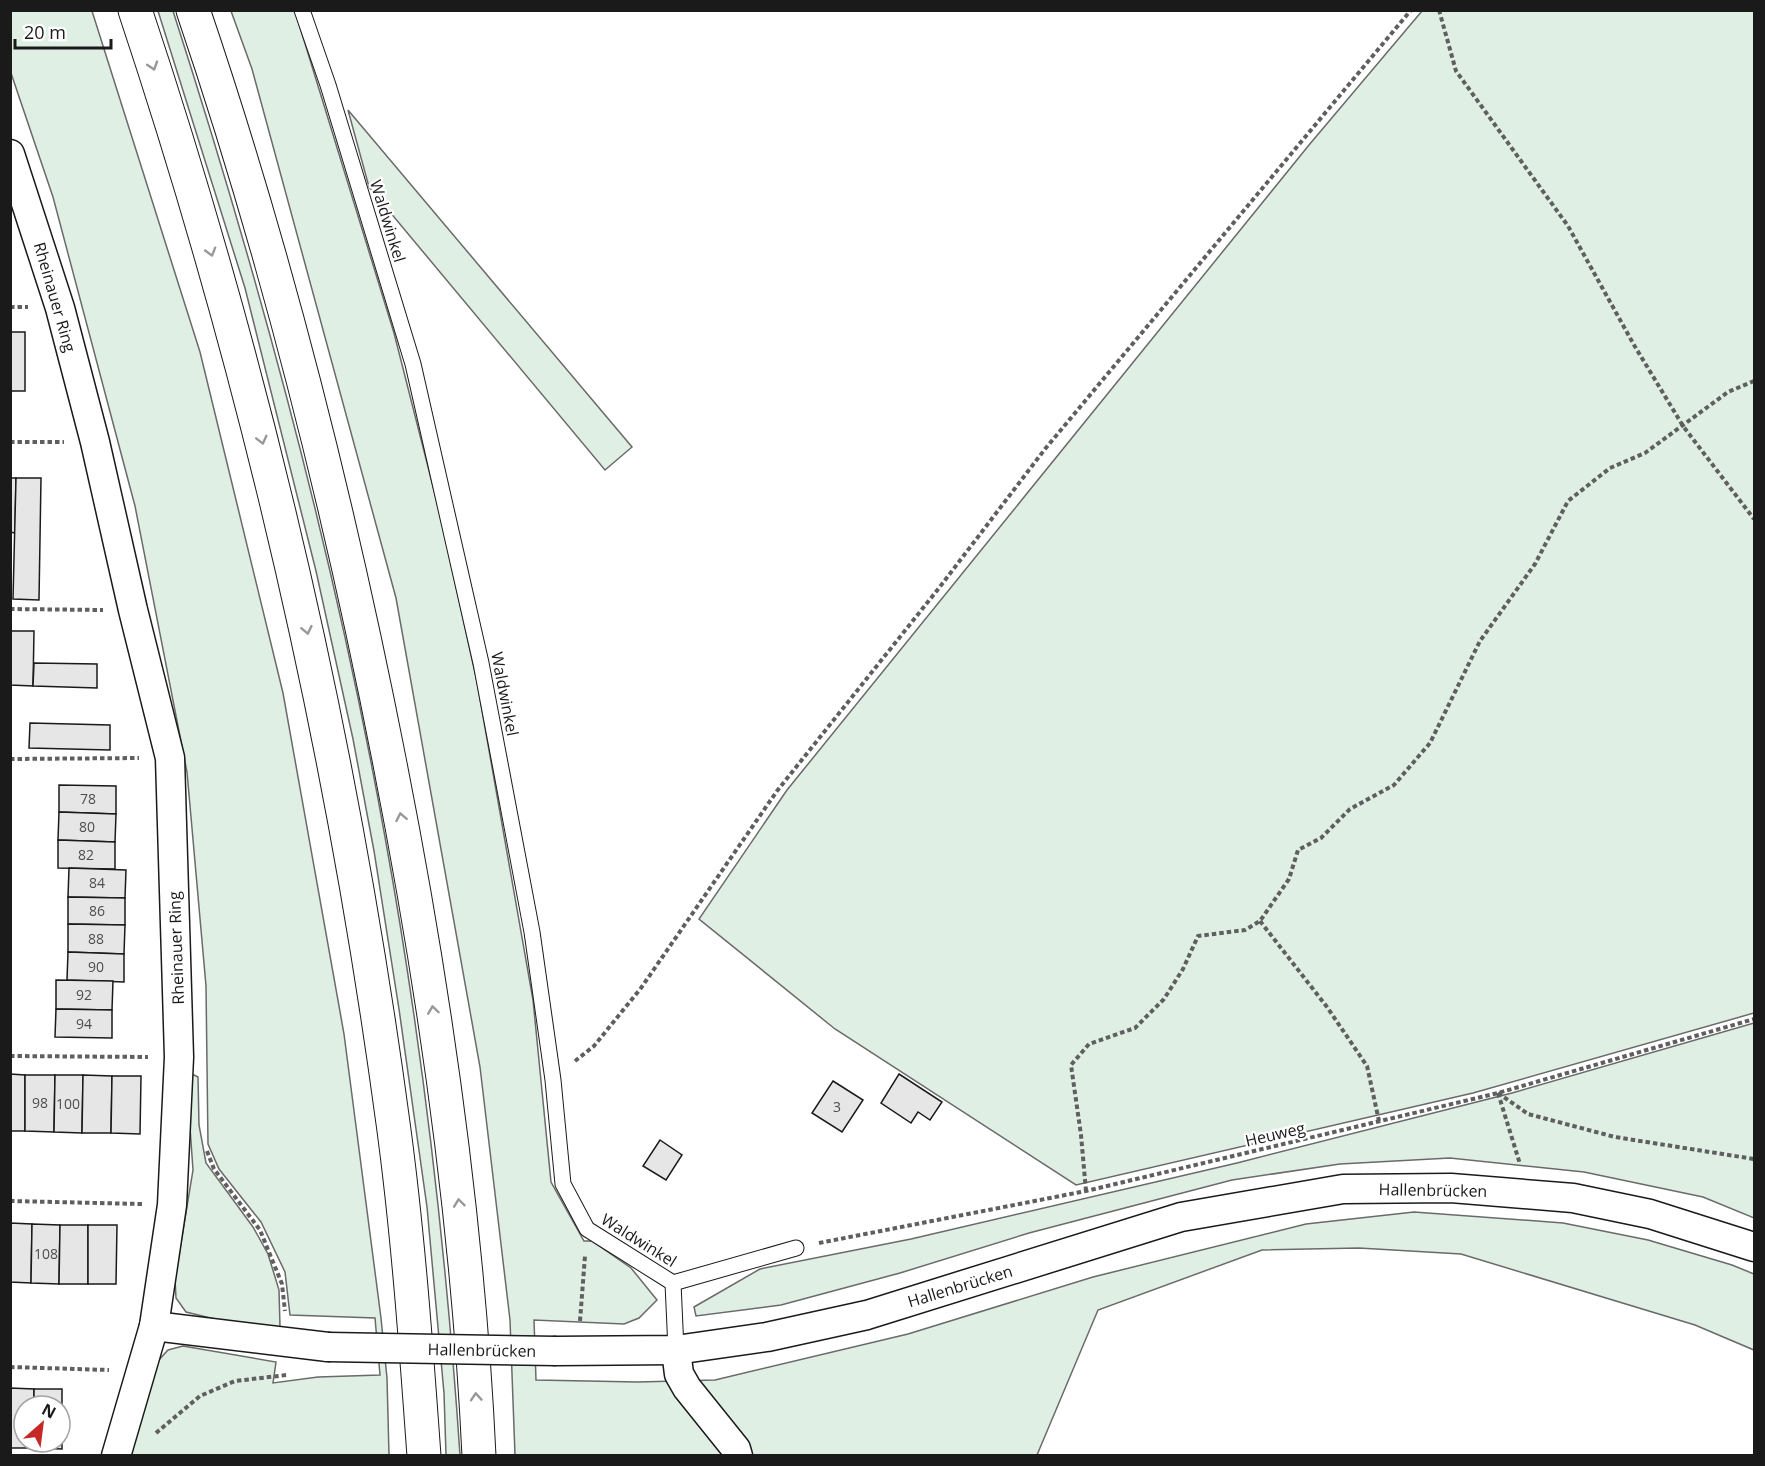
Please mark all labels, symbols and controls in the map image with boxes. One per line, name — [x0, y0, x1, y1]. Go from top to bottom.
scale bar — [15, 12, 111, 50]
text: 20 m — [24, 20, 66, 44]
one-way arrow — [146, 60, 159, 71]
street label: Waldwinkel — [365, 177, 411, 265]
street label: Rheinauer Ring — [29, 239, 81, 355]
one-way arrow — [204, 246, 216, 257]
one-way arrow — [255, 435, 268, 445]
one-way arrow — [300, 625, 313, 635]
street label: Waldwinkel — [486, 650, 524, 738]
house number: 78 — [80, 789, 96, 808]
one-way arrow — [395, 813, 408, 823]
house number: 80 — [79, 817, 95, 836]
house number: 82 — [78, 845, 94, 864]
house number: 84 — [89, 873, 105, 892]
street label: Rheinauer Ring — [163, 891, 189, 1005]
house number: 86 — [89, 901, 105, 920]
house number: 88 — [88, 929, 104, 948]
house number: 90 — [88, 957, 104, 976]
house number: 92 — [76, 985, 92, 1004]
one-way arrow — [428, 1005, 440, 1014]
house number: 94 — [76, 1014, 92, 1033]
house number: 98 — [32, 1093, 48, 1112]
house number: 100 — [56, 1094, 80, 1113]
house number: 3 — [833, 1097, 841, 1116]
street label: Heuweg — [1243, 1116, 1307, 1152]
street label: Hallenbrücken — [1379, 1178, 1487, 1202]
one-way arrow — [454, 1198, 466, 1207]
street label: Waldwinkel — [597, 1208, 681, 1272]
house number: 108 — [34, 1244, 58, 1263]
street label: Hallenbrücken — [905, 1260, 1015, 1312]
street label: Hallenbrücken — [428, 1338, 536, 1362]
one-way arrow — [470, 1393, 483, 1402]
north arrow — [12, 1394, 72, 1454]
text: N — [38, 1398, 60, 1424]

